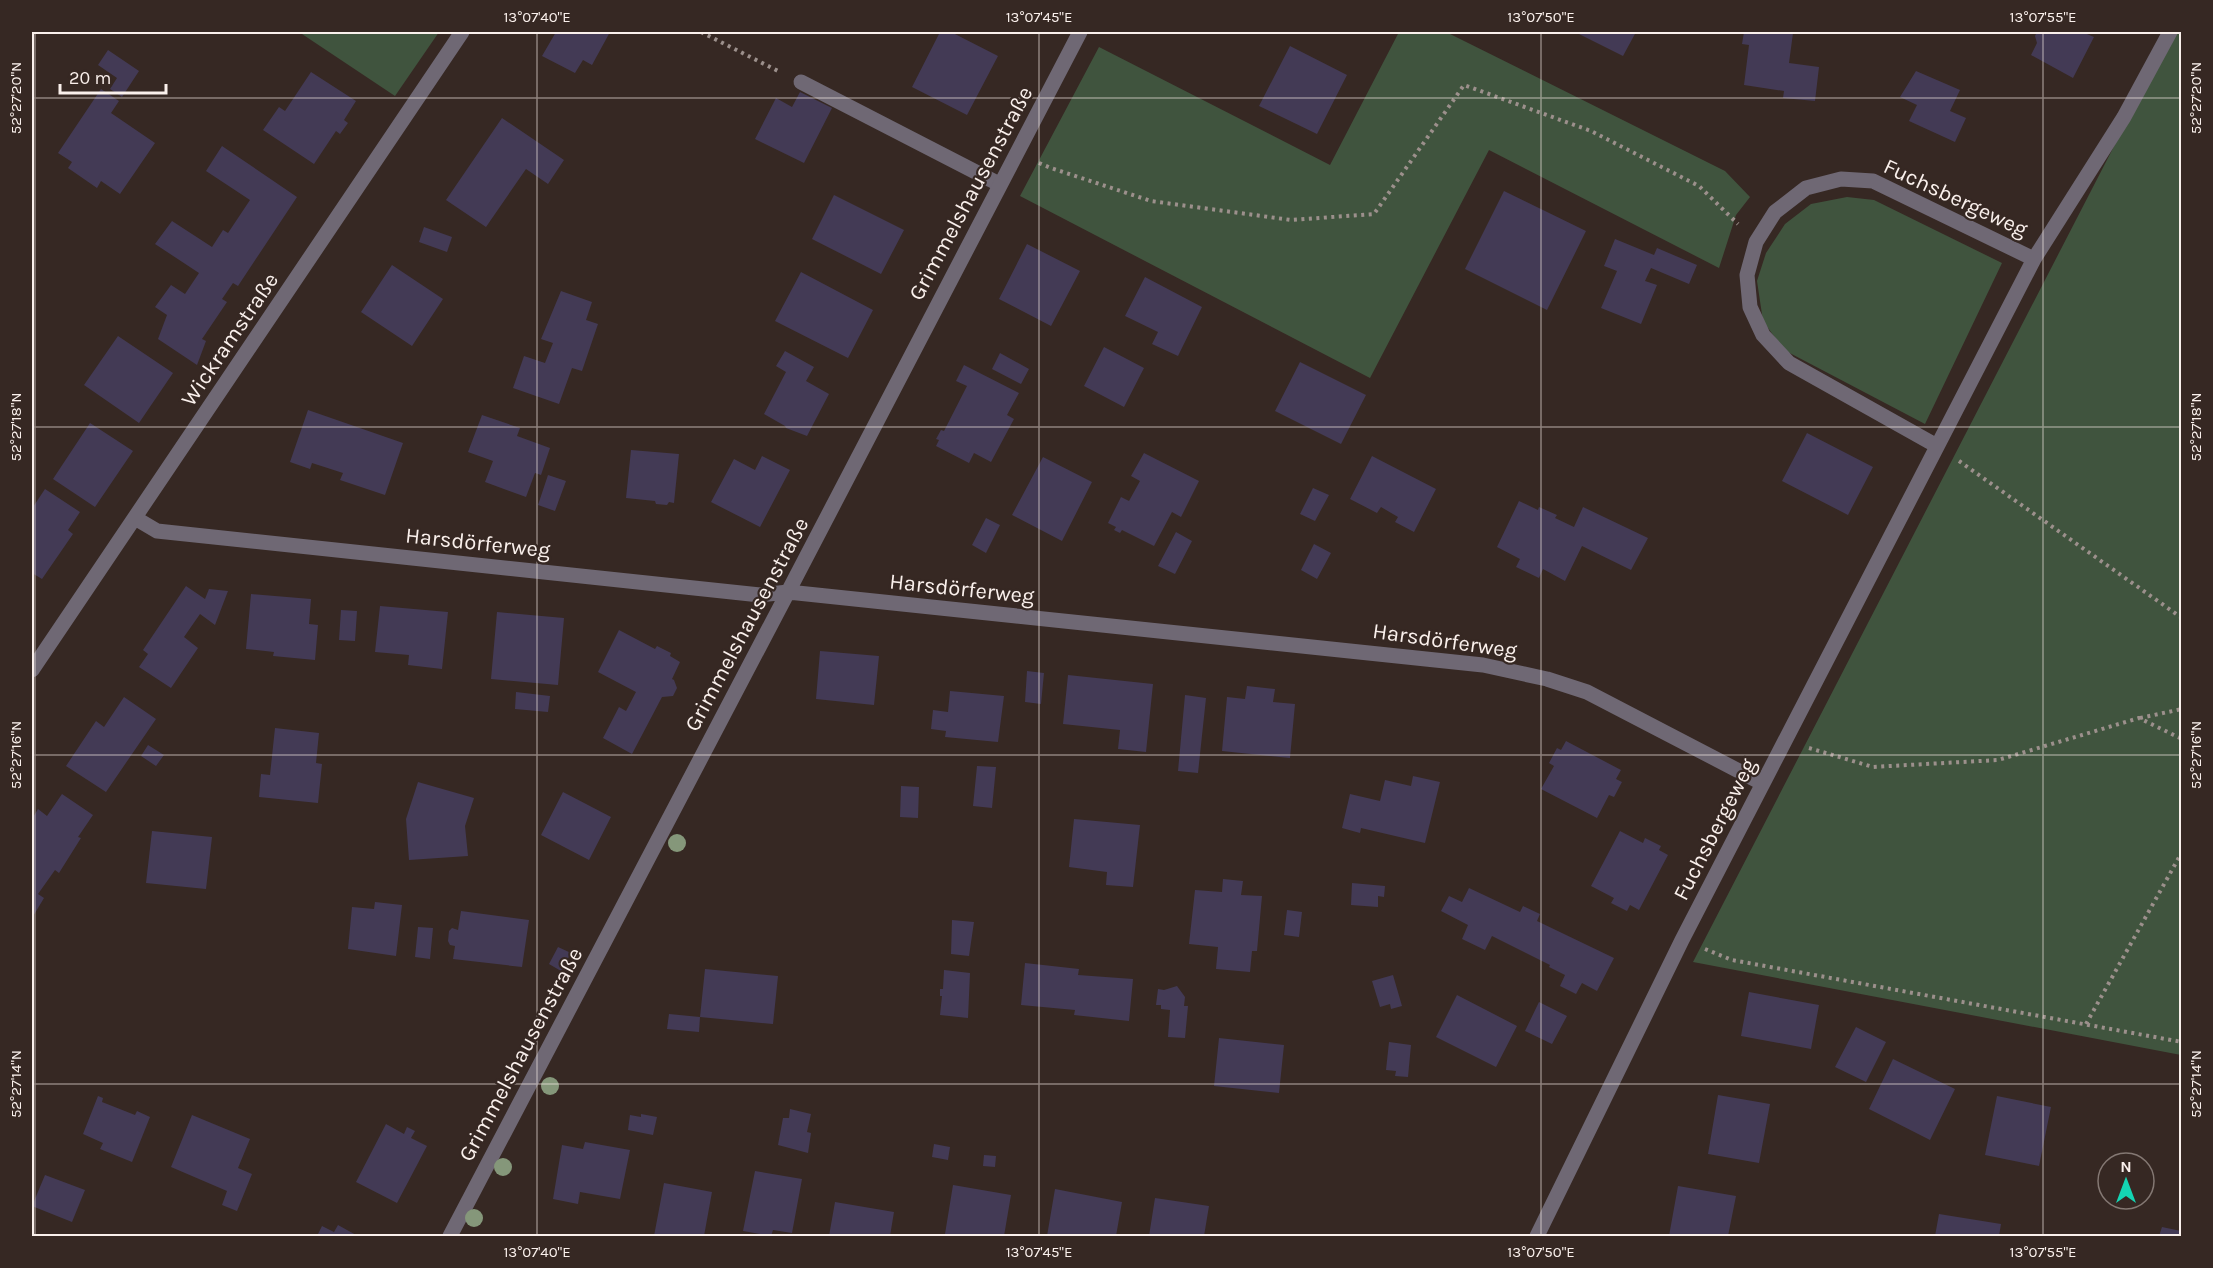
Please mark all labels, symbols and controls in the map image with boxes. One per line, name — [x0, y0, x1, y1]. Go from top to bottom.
text: 13°07'40"E — [503, 8, 571, 26]
text: 13°07'45"E — [1006, 8, 1072, 26]
text: 13°07'50"E — [1507, 8, 1575, 26]
text: 13°07'55"E — [2010, 8, 2076, 26]
scale bar — [60, 57, 166, 95]
text: 52°27'20"N — [7, 62, 25, 134]
text: 52°27'20"N — [2187, 62, 2205, 134]
text: 20 m — [69, 67, 111, 89]
street label: Grimmelshausenstraße — [903, 82, 1038, 305]
street label: Fuchsbergeweg — [1879, 153, 2032, 243]
street label: Wickramstraße — [176, 268, 284, 411]
text: 52°27'18"N — [7, 392, 25, 462]
text: 52°27'18"N — [2187, 392, 2205, 462]
street label: Grimmelshausenstraße — [679, 513, 814, 736]
street label: Harsdörferweg — [404, 522, 552, 564]
street label: Harsdörferweg — [888, 568, 1036, 610]
street label: Harsdörferweg — [1371, 618, 1519, 664]
text: 52°27'16"N — [7, 721, 25, 789]
text: 52°27'16"N — [2187, 721, 2205, 789]
street label: Fuchsbergeweg — [1668, 754, 1762, 905]
street label: Grimmelshausenstraße — [453, 943, 588, 1166]
text: 52°27'14"N — [7, 1050, 25, 1118]
text: 52°27'14"N — [2187, 1050, 2205, 1118]
north arrow — [2096, 1151, 2156, 1211]
text: N — [2120, 1157, 2132, 1176]
text: 13°07'40"E — [503, 1243, 571, 1261]
text: 13°07'45"E — [1006, 1243, 1072, 1261]
text: 13°07'50"E — [1507, 1243, 1575, 1261]
text: 13°07'55"E — [2010, 1243, 2076, 1261]

